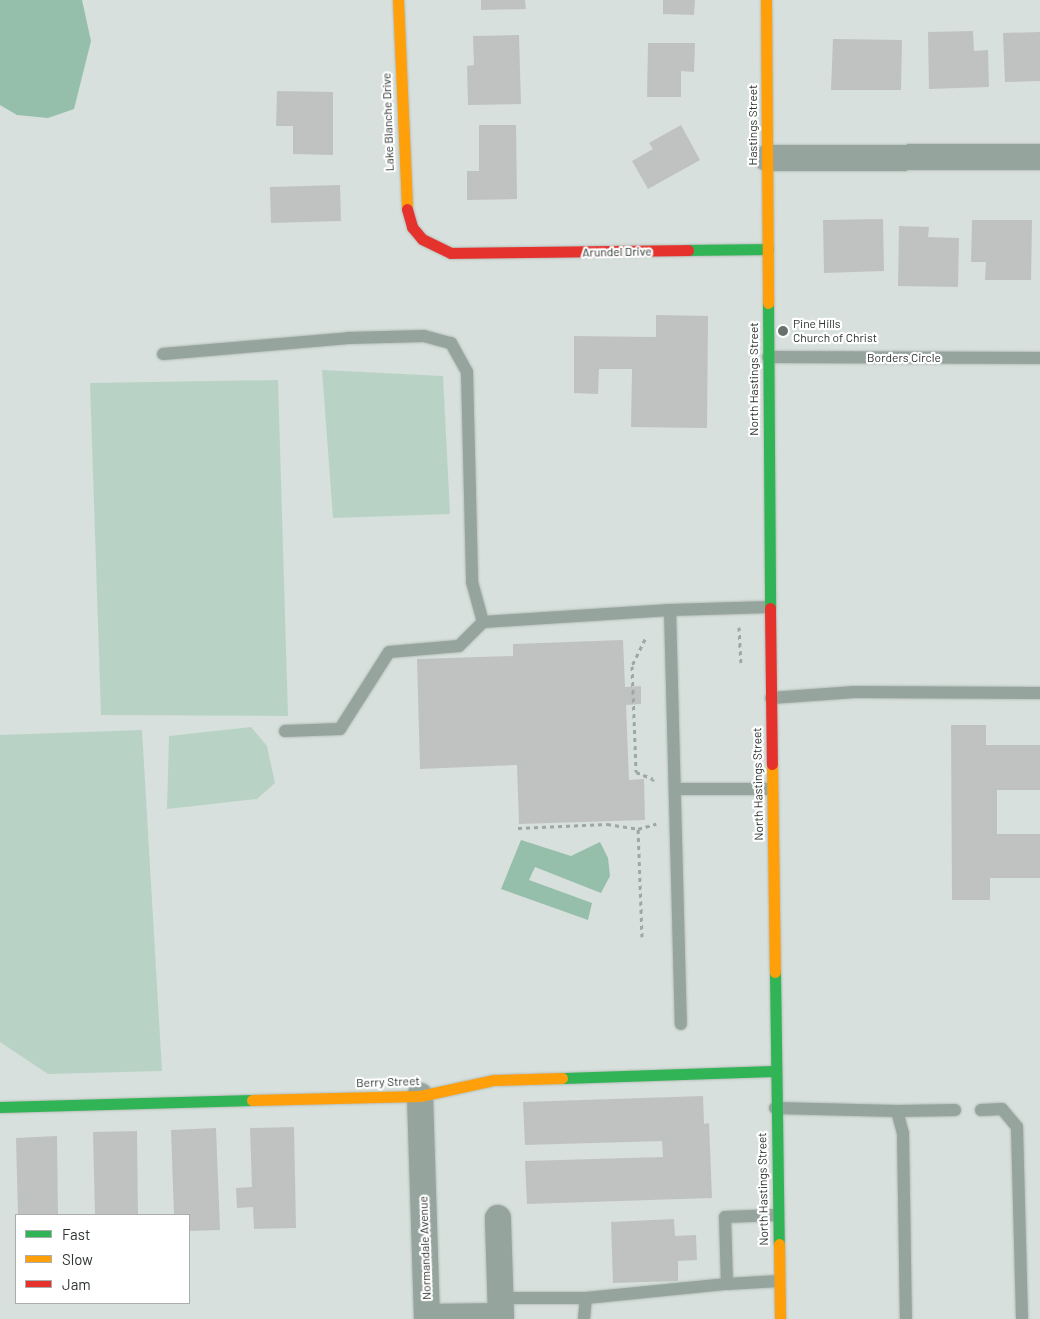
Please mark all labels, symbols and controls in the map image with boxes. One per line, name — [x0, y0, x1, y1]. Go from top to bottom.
street label: Lake Blanche Drive — [379, 73, 397, 171]
street label: Hastings Street — [746, 85, 760, 165]
street label: Arundel Drive — [582, 244, 652, 260]
place label: Pine Hills Church of Christ — [793, 317, 877, 345]
street label: North Hastings Street — [747, 322, 761, 436]
marker: Pine Hills Church of Christ — [777, 325, 789, 337]
street label: Borders Circle — [867, 351, 941, 365]
street label: North Hastings Street — [750, 727, 766, 841]
street label: Berry Street — [356, 1074, 420, 1090]
street label: North Hastings Street — [755, 1132, 771, 1246]
street label: Normandale Avenue — [416, 1196, 434, 1300]
legend — [15, 1214, 190, 1304]
text: Fast — [62, 1225, 90, 1243]
text: Slow — [62, 1250, 93, 1268]
text: Jam — [62, 1275, 91, 1293]

